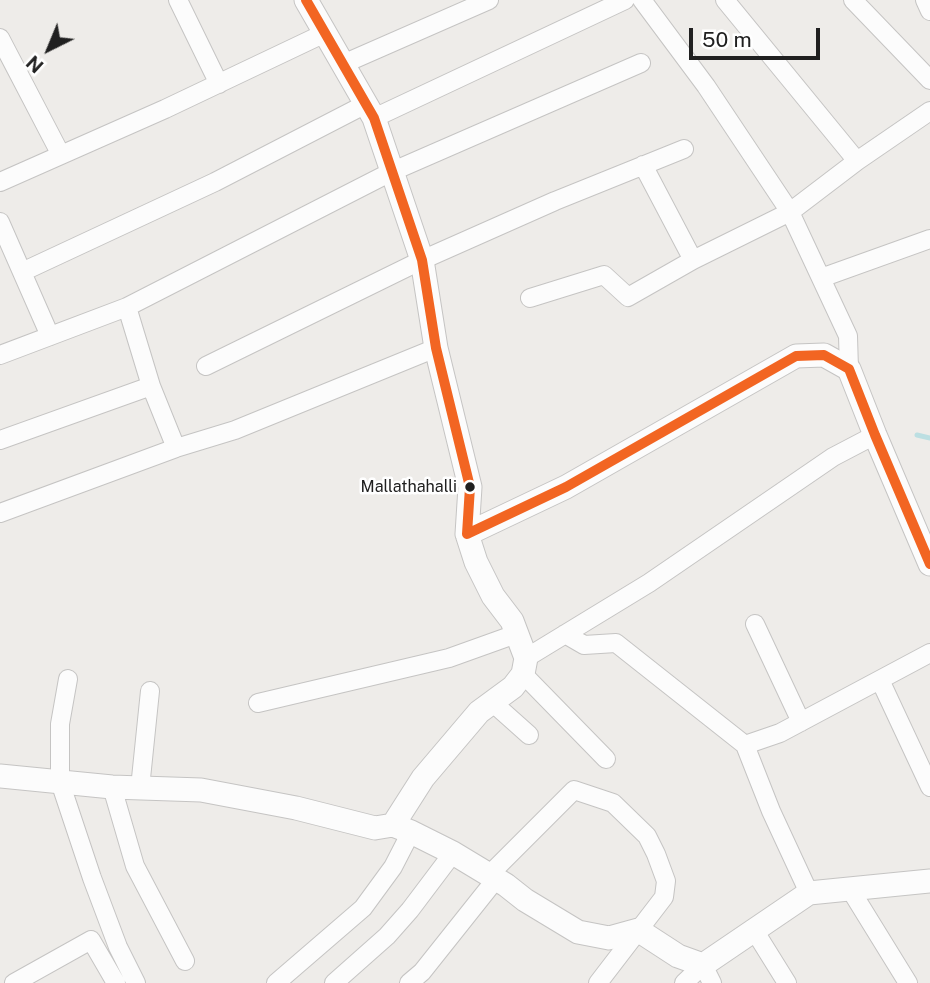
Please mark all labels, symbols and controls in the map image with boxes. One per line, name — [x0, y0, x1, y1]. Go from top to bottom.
north arrow — [14, 14, 84, 84]
scale bar — [692, 14, 823, 58]
text: 50 m — [702, 27, 752, 52]
text: N — [22, 51, 48, 77]
place label: Mallathahalli — [361, 477, 457, 497]
marker: Mallathahalli — [463, 480, 477, 494]

